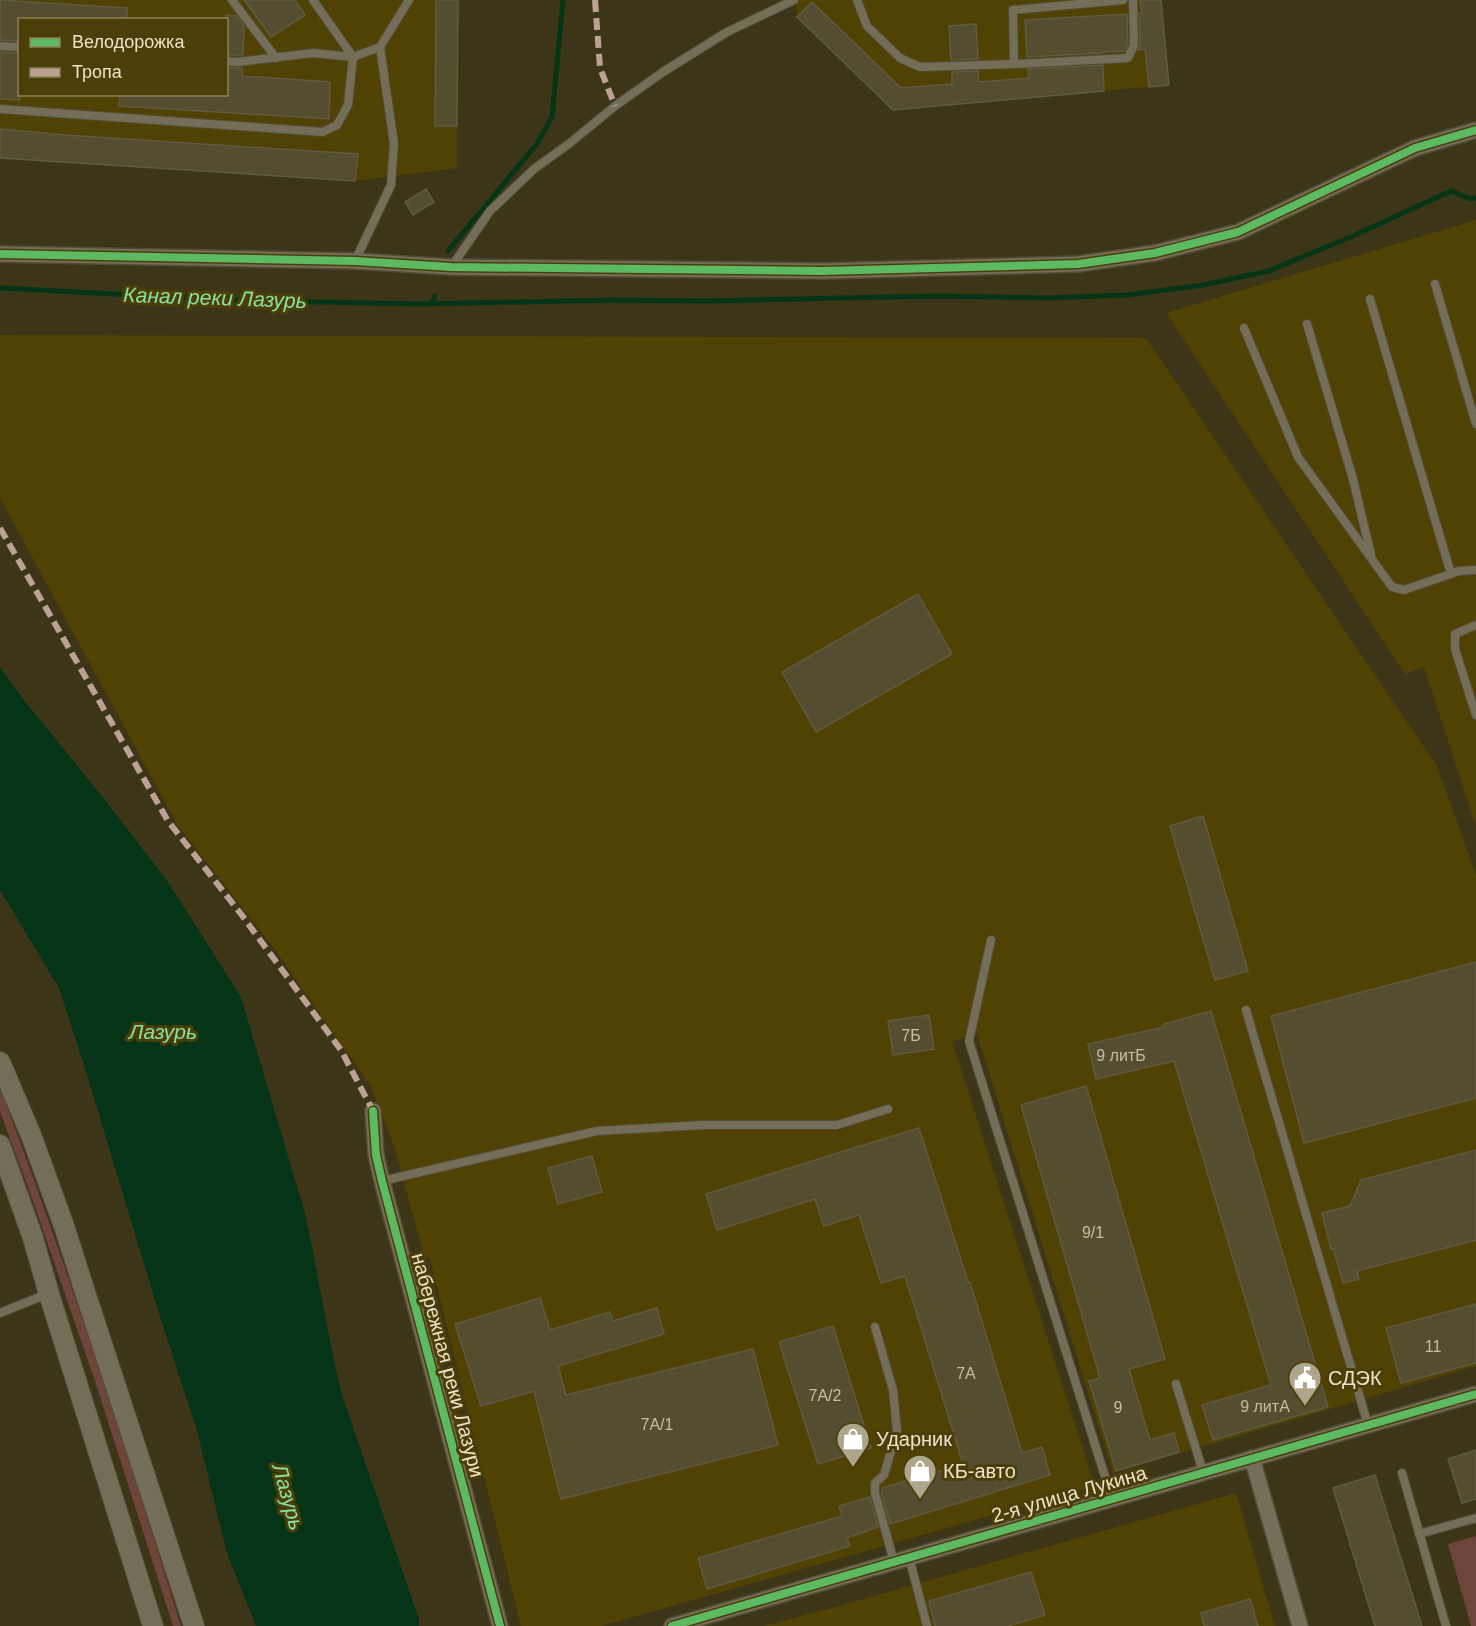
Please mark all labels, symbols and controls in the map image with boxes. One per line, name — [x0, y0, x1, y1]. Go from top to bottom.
legend — [18, 18, 228, 96]
text: Велодорожка — [72, 32, 185, 52]
text: Тропа — [72, 62, 123, 82]
water label: Канал реки Лазурь — [123, 283, 307, 312]
water label: Лазурь — [127, 1020, 197, 1043]
house number: 7Б — [901, 1027, 921, 1044]
house number: 9 литБ — [1096, 1047, 1146, 1064]
house number: 9/1 — [1082, 1224, 1104, 1241]
street label: набережная реки Лазури — [407, 1250, 489, 1480]
house number: 11 — [1425, 1338, 1441, 1355]
public building icon: СДЭК — [1287, 1360, 1323, 1407]
house number: 7А — [956, 1365, 976, 1382]
place label: СДЭК — [1328, 1367, 1382, 1389]
house number: 7А/2 — [809, 1387, 842, 1404]
house number: 9 литА — [1240, 1398, 1290, 1415]
house number: 9 — [1114, 1399, 1123, 1416]
house number: 7А/1 — [641, 1416, 674, 1433]
shop icon: Ударник — [835, 1421, 871, 1468]
place label: Ударник — [876, 1428, 952, 1450]
shop icon: КБ-авто — [902, 1453, 938, 1500]
water label: Лазурь — [268, 1459, 309, 1533]
place label: КБ-авто — [943, 1460, 1016, 1482]
street label: 2-я улица Лукина — [989, 1461, 1150, 1527]

